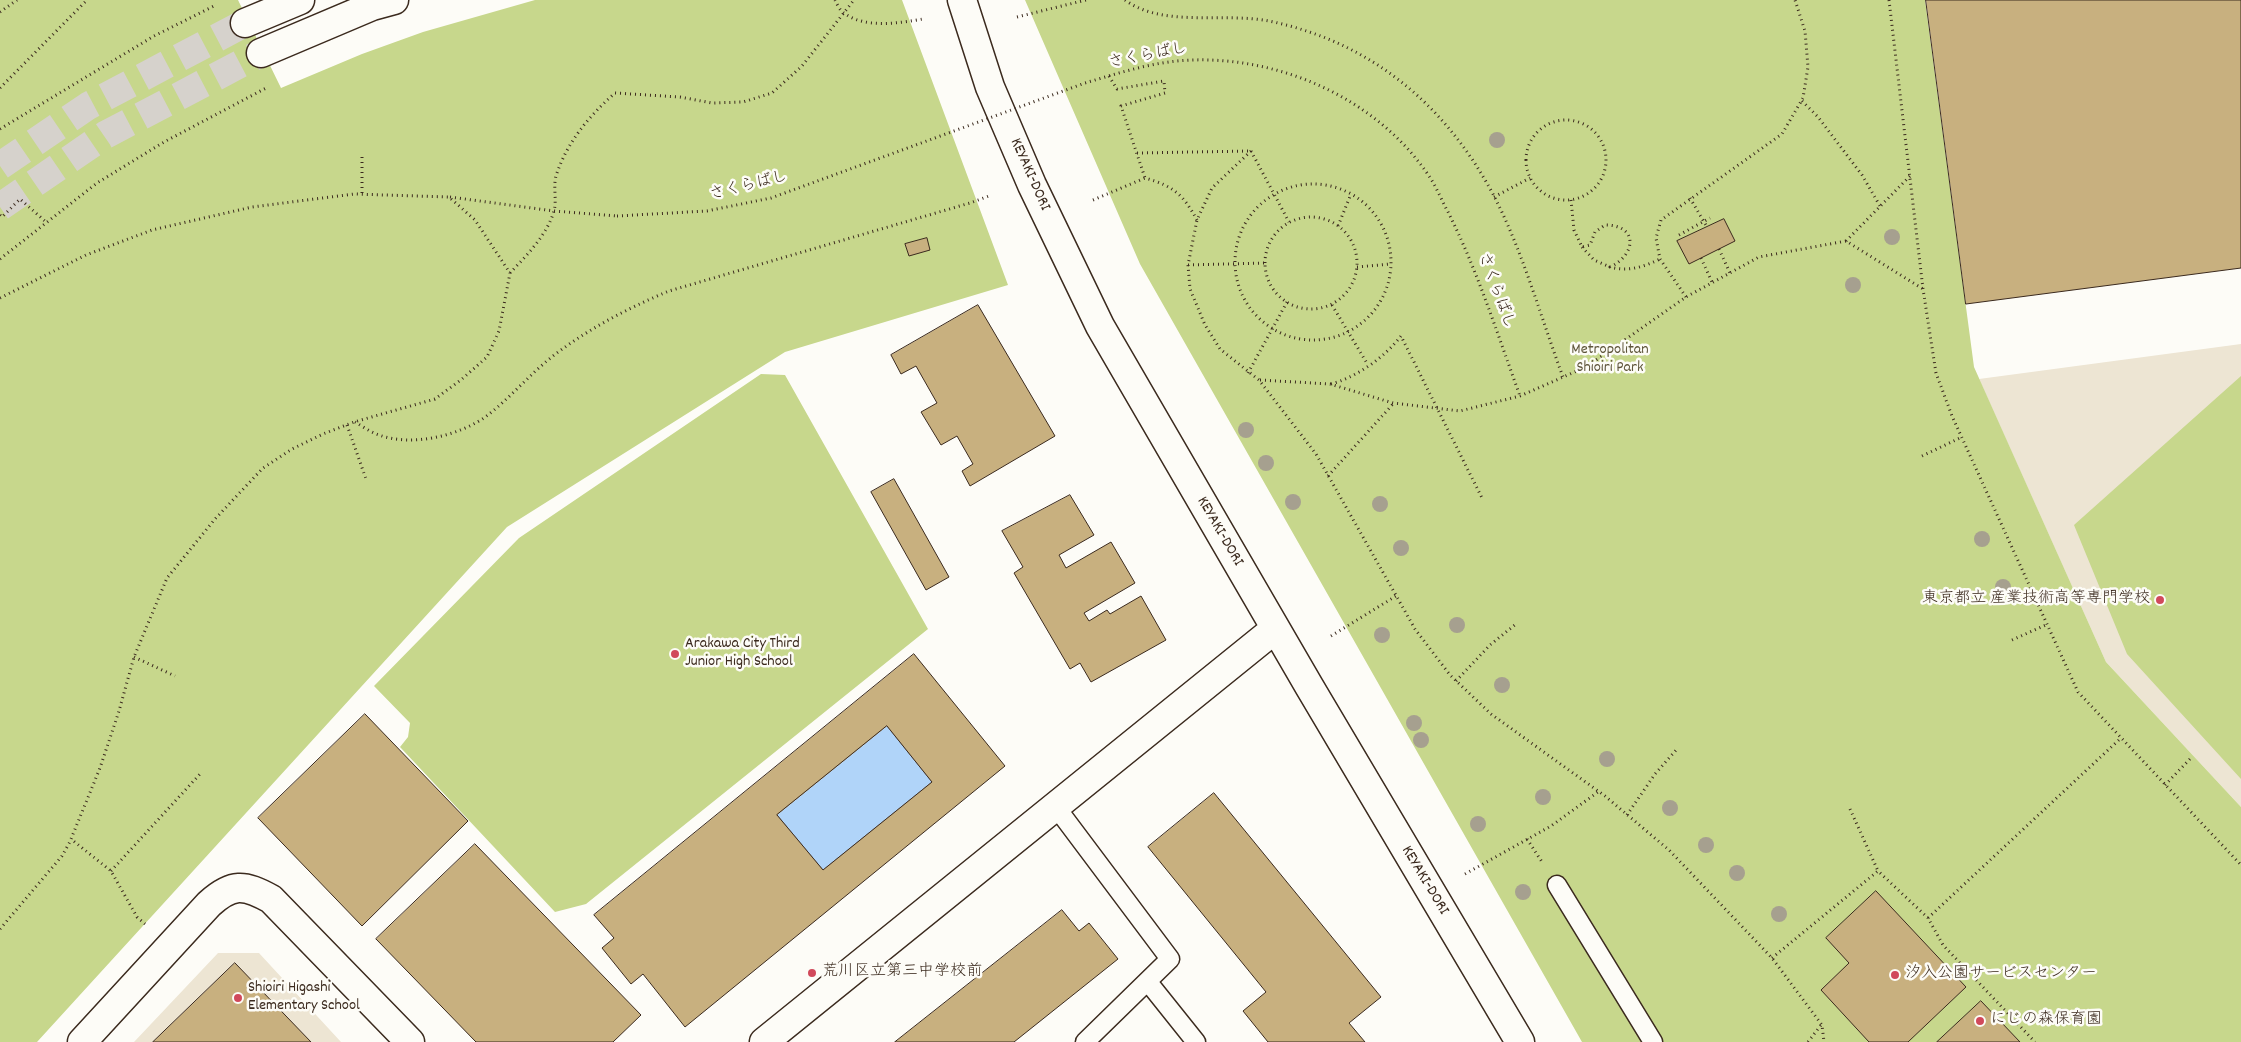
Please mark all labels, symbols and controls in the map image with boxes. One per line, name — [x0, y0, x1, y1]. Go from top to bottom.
street label: さくらばし — [1107, 40, 1189, 74]
street label: KEYAKI-DORI — [1005, 136, 1053, 214]
street label: さくらばし — [708, 168, 790, 206]
street label: さくらばし — [1472, 250, 1518, 332]
park label: Metropolitan Shioiri Park — [1571, 341, 1649, 379]
street label: KEYAKI-DORI — [1191, 494, 1247, 570]
place label: 東京都立 産業技術高等専門学校 — [1922, 590, 2150, 610]
marker: 東京都立 産業技術高等専門学校 — [2154, 594, 2166, 606]
place label: Arakawa City Third Junior High School — [685, 635, 800, 673]
marker: Arakawa City Third Junior High School — [669, 648, 681, 660]
street label: KEYAKI-DORI — [1396, 843, 1452, 919]
place label: 荒川区立第三中学校前 — [822, 963, 982, 983]
place label: 汐入公園サービスセンター — [1905, 965, 2097, 985]
marker: 荒川区立第三中学校前 — [806, 967, 818, 979]
marker: 汐入公園サービスセンター — [1889, 969, 1901, 981]
place label: Shioiri Higashi Elementary School — [248, 979, 360, 1017]
marker: Shioiri Higashi Elementary School — [232, 992, 244, 1004]
place label: にじの森保育園 — [1990, 1011, 2102, 1031]
marker: にじの森保育園 — [1974, 1015, 1986, 1027]

